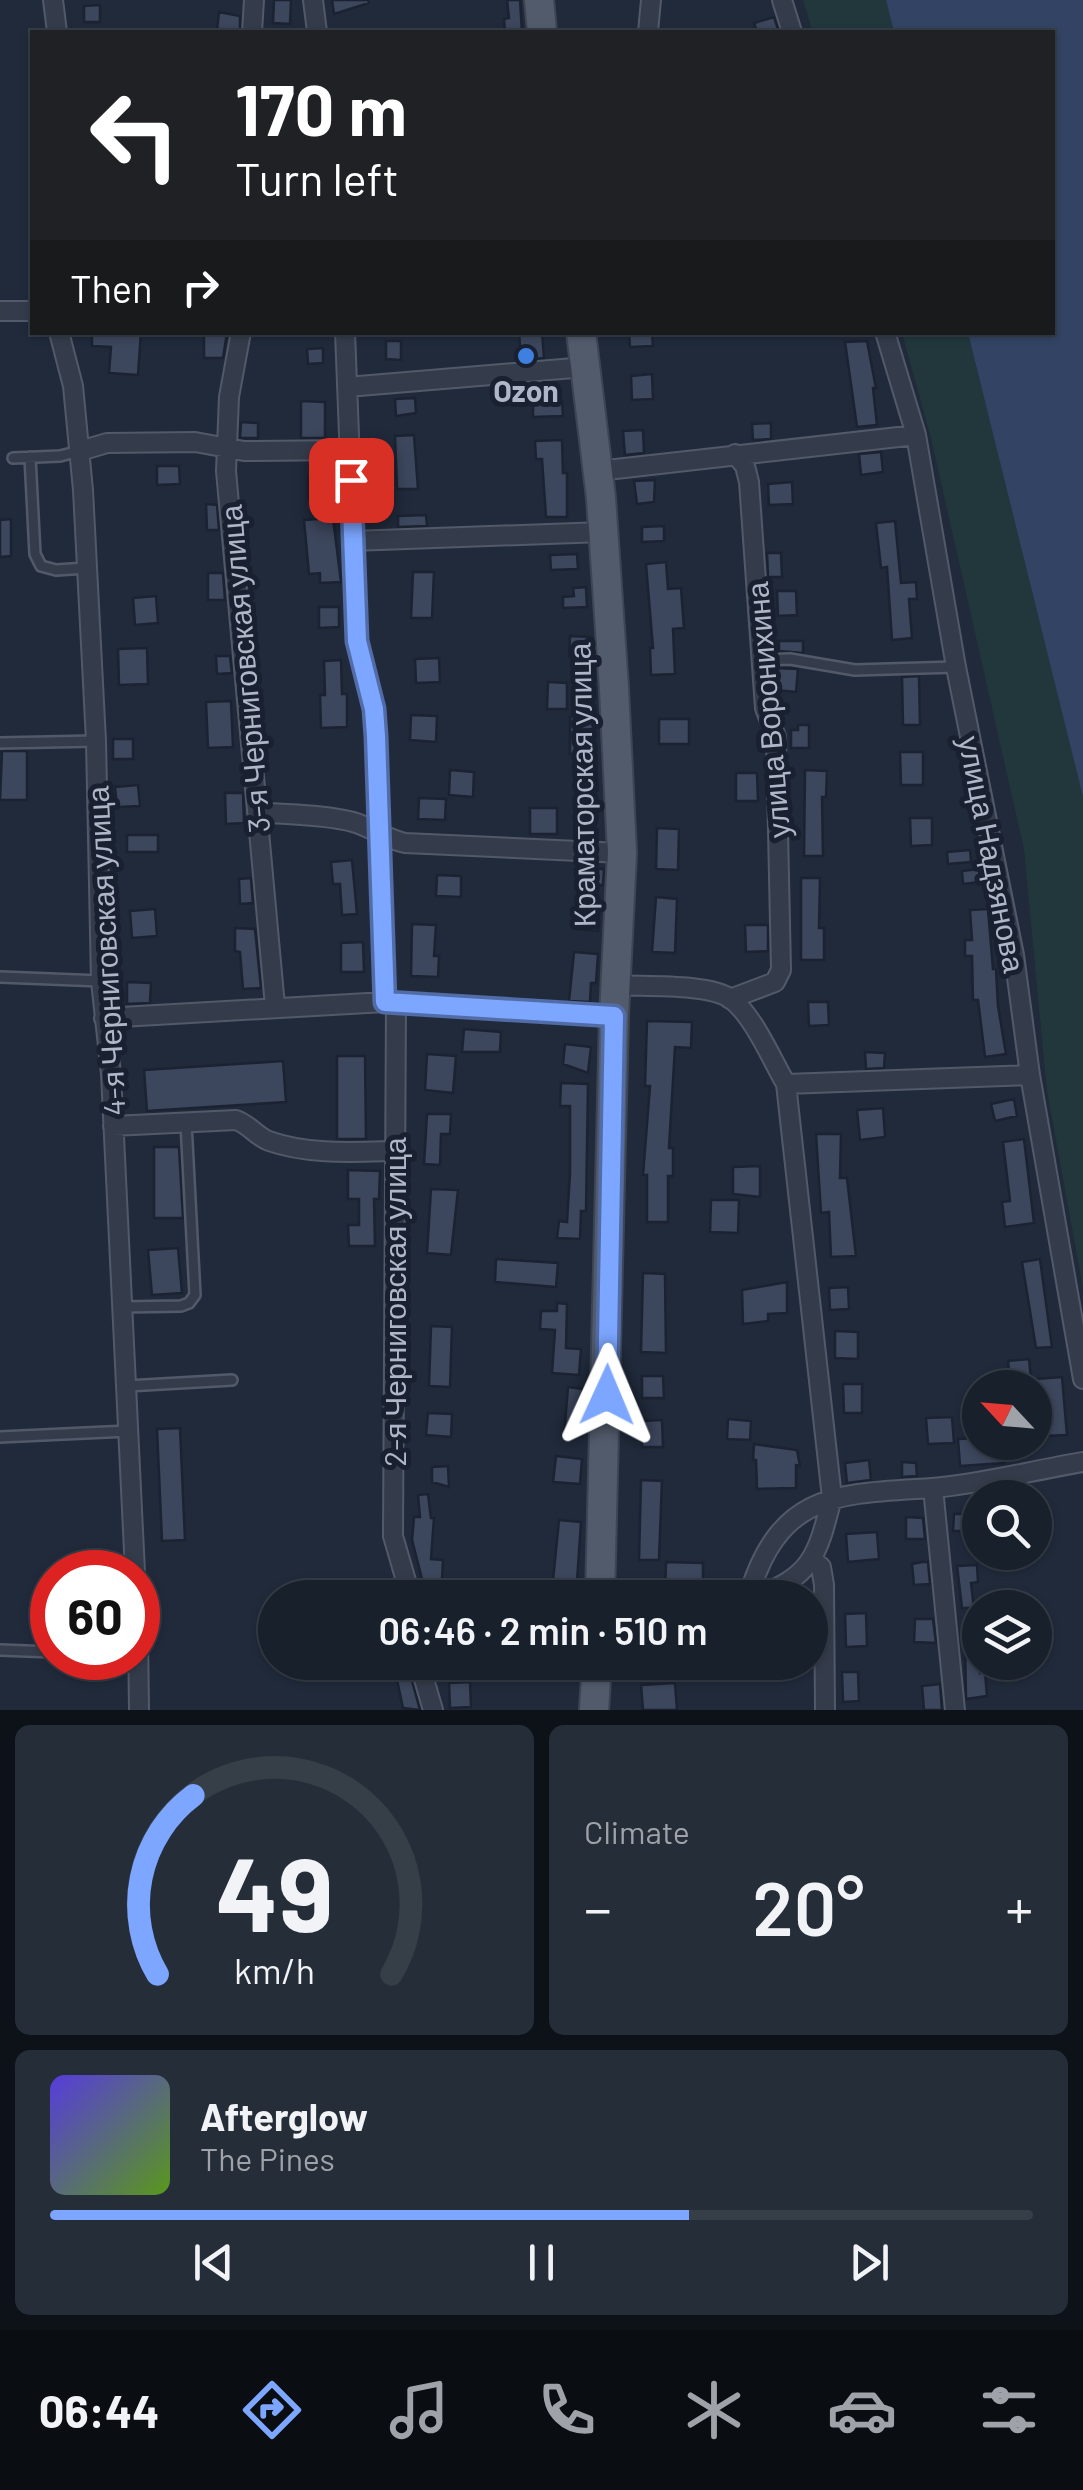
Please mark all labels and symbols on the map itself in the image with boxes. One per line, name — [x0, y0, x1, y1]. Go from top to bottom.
marker: Ozon — [515, 345, 537, 367]
place label: Ozon — [493, 372, 559, 408]
pin — [309, 438, 394, 523]
street label: 3-я Черниговская улица — [212, 503, 276, 834]
street label: улица Воронихина — [738, 580, 796, 840]
street label: Краматорская улица — [561, 642, 601, 928]
street label: улица Надзянова — [952, 733, 1034, 975]
street label: 4-я Черниговская улица — [78, 785, 132, 1117]
street label: 2-я Черниговская улица — [376, 1137, 412, 1467]
position arrow — [555, 1343, 659, 1447]
north arrow — [962, 1370, 1052, 1460]
speed limit sign: 60 — [30, 1550, 160, 1680]

